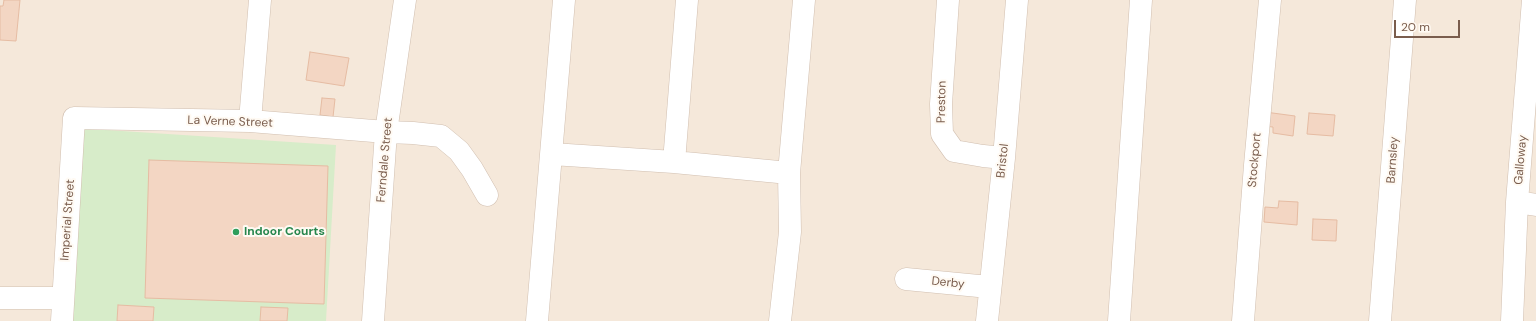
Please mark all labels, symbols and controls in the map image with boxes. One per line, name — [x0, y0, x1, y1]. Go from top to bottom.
scale bar — [1396, 12, 1462, 38]
text: 20 m — [1401, 19, 1430, 35]
street label: Preston — [934, 81, 950, 123]
street label: La Verne Street — [187, 113, 273, 131]
street label: Ferndale Street — [374, 117, 396, 203]
street label: Stockport — [1245, 132, 1265, 188]
street label: Galloway — [1512, 135, 1530, 185]
street label: Barnsley — [1384, 136, 1402, 184]
street label: Bristol — [994, 143, 1012, 179]
street label: Imperial Street — [58, 179, 78, 261]
place label: Indoor Courts — [244, 225, 325, 239]
marker: Indoor Courts — [231, 227, 241, 237]
street label: Derby — [931, 274, 965, 292]

